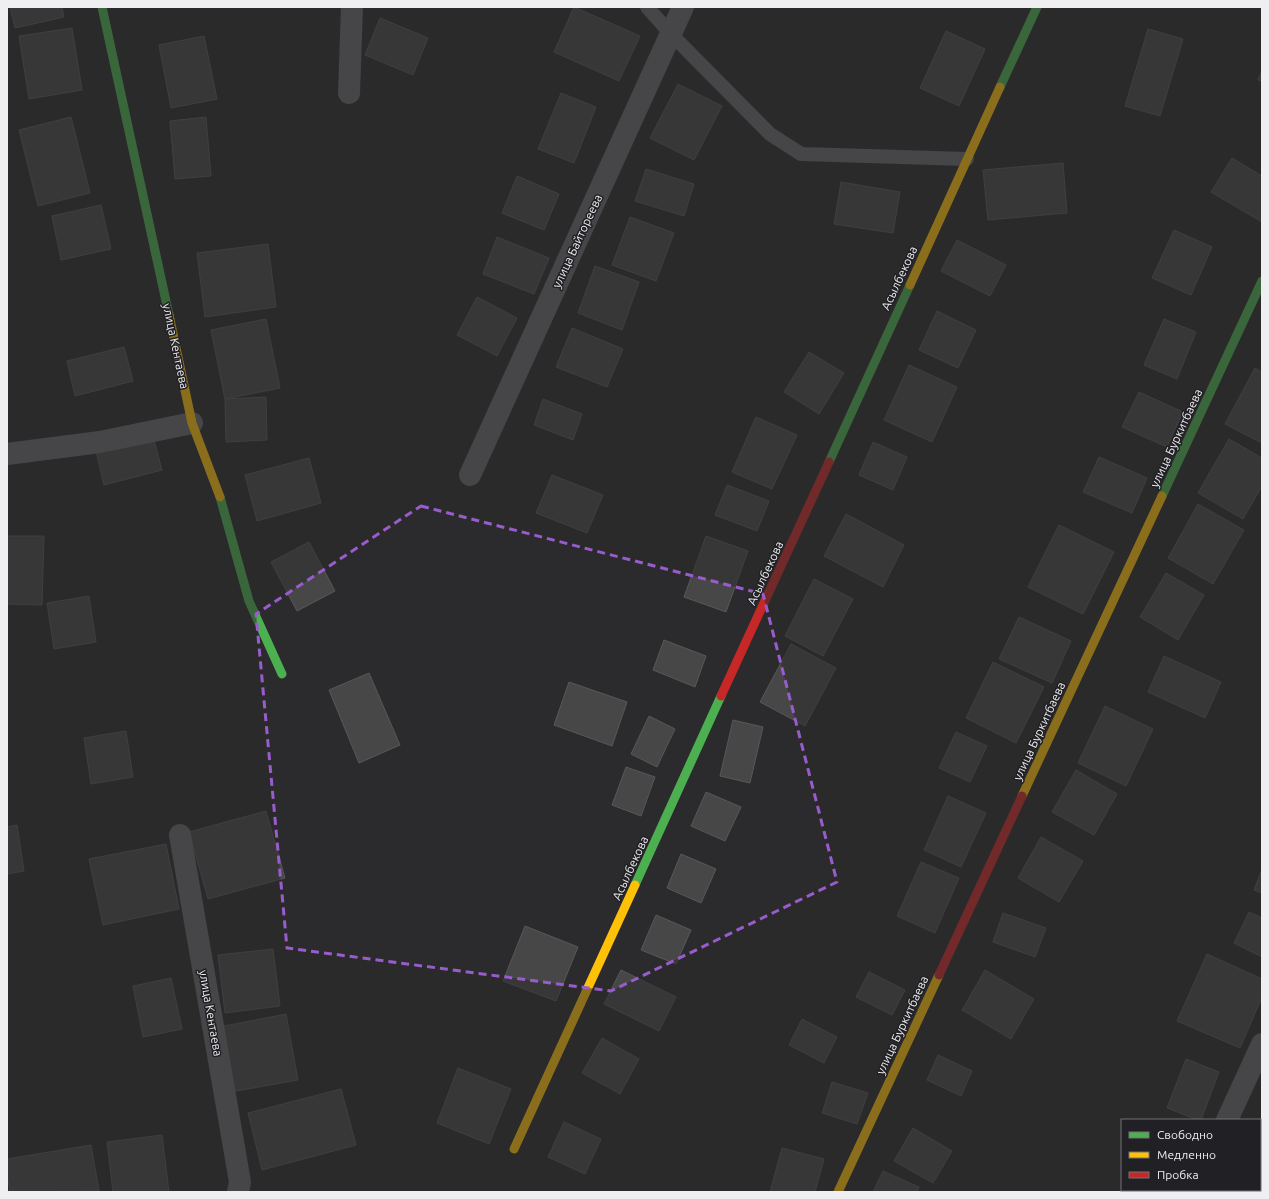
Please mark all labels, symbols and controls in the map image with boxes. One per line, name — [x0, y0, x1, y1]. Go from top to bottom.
street label: улица Байтореева — [550, 192, 604, 290]
street label: Асылбекова — [879, 244, 919, 312]
street label: улица Кентаева — [161, 302, 191, 390]
street label: улица Буркитбаева — [1148, 387, 1204, 489]
street label: Асылбекова — [745, 539, 785, 607]
street label: улица Буркитбаева — [1011, 680, 1067, 782]
street label: Асылбекова — [610, 834, 650, 902]
street label: улица Кентаева — [197, 969, 225, 1057]
street label: улица Буркитбаева — [874, 974, 930, 1076]
legend — [1121, 1119, 1261, 1191]
text: Свободно — [1157, 1128, 1213, 1141]
text: Медленно — [1157, 1148, 1216, 1161]
text: Пробка — [1157, 1168, 1199, 1181]

